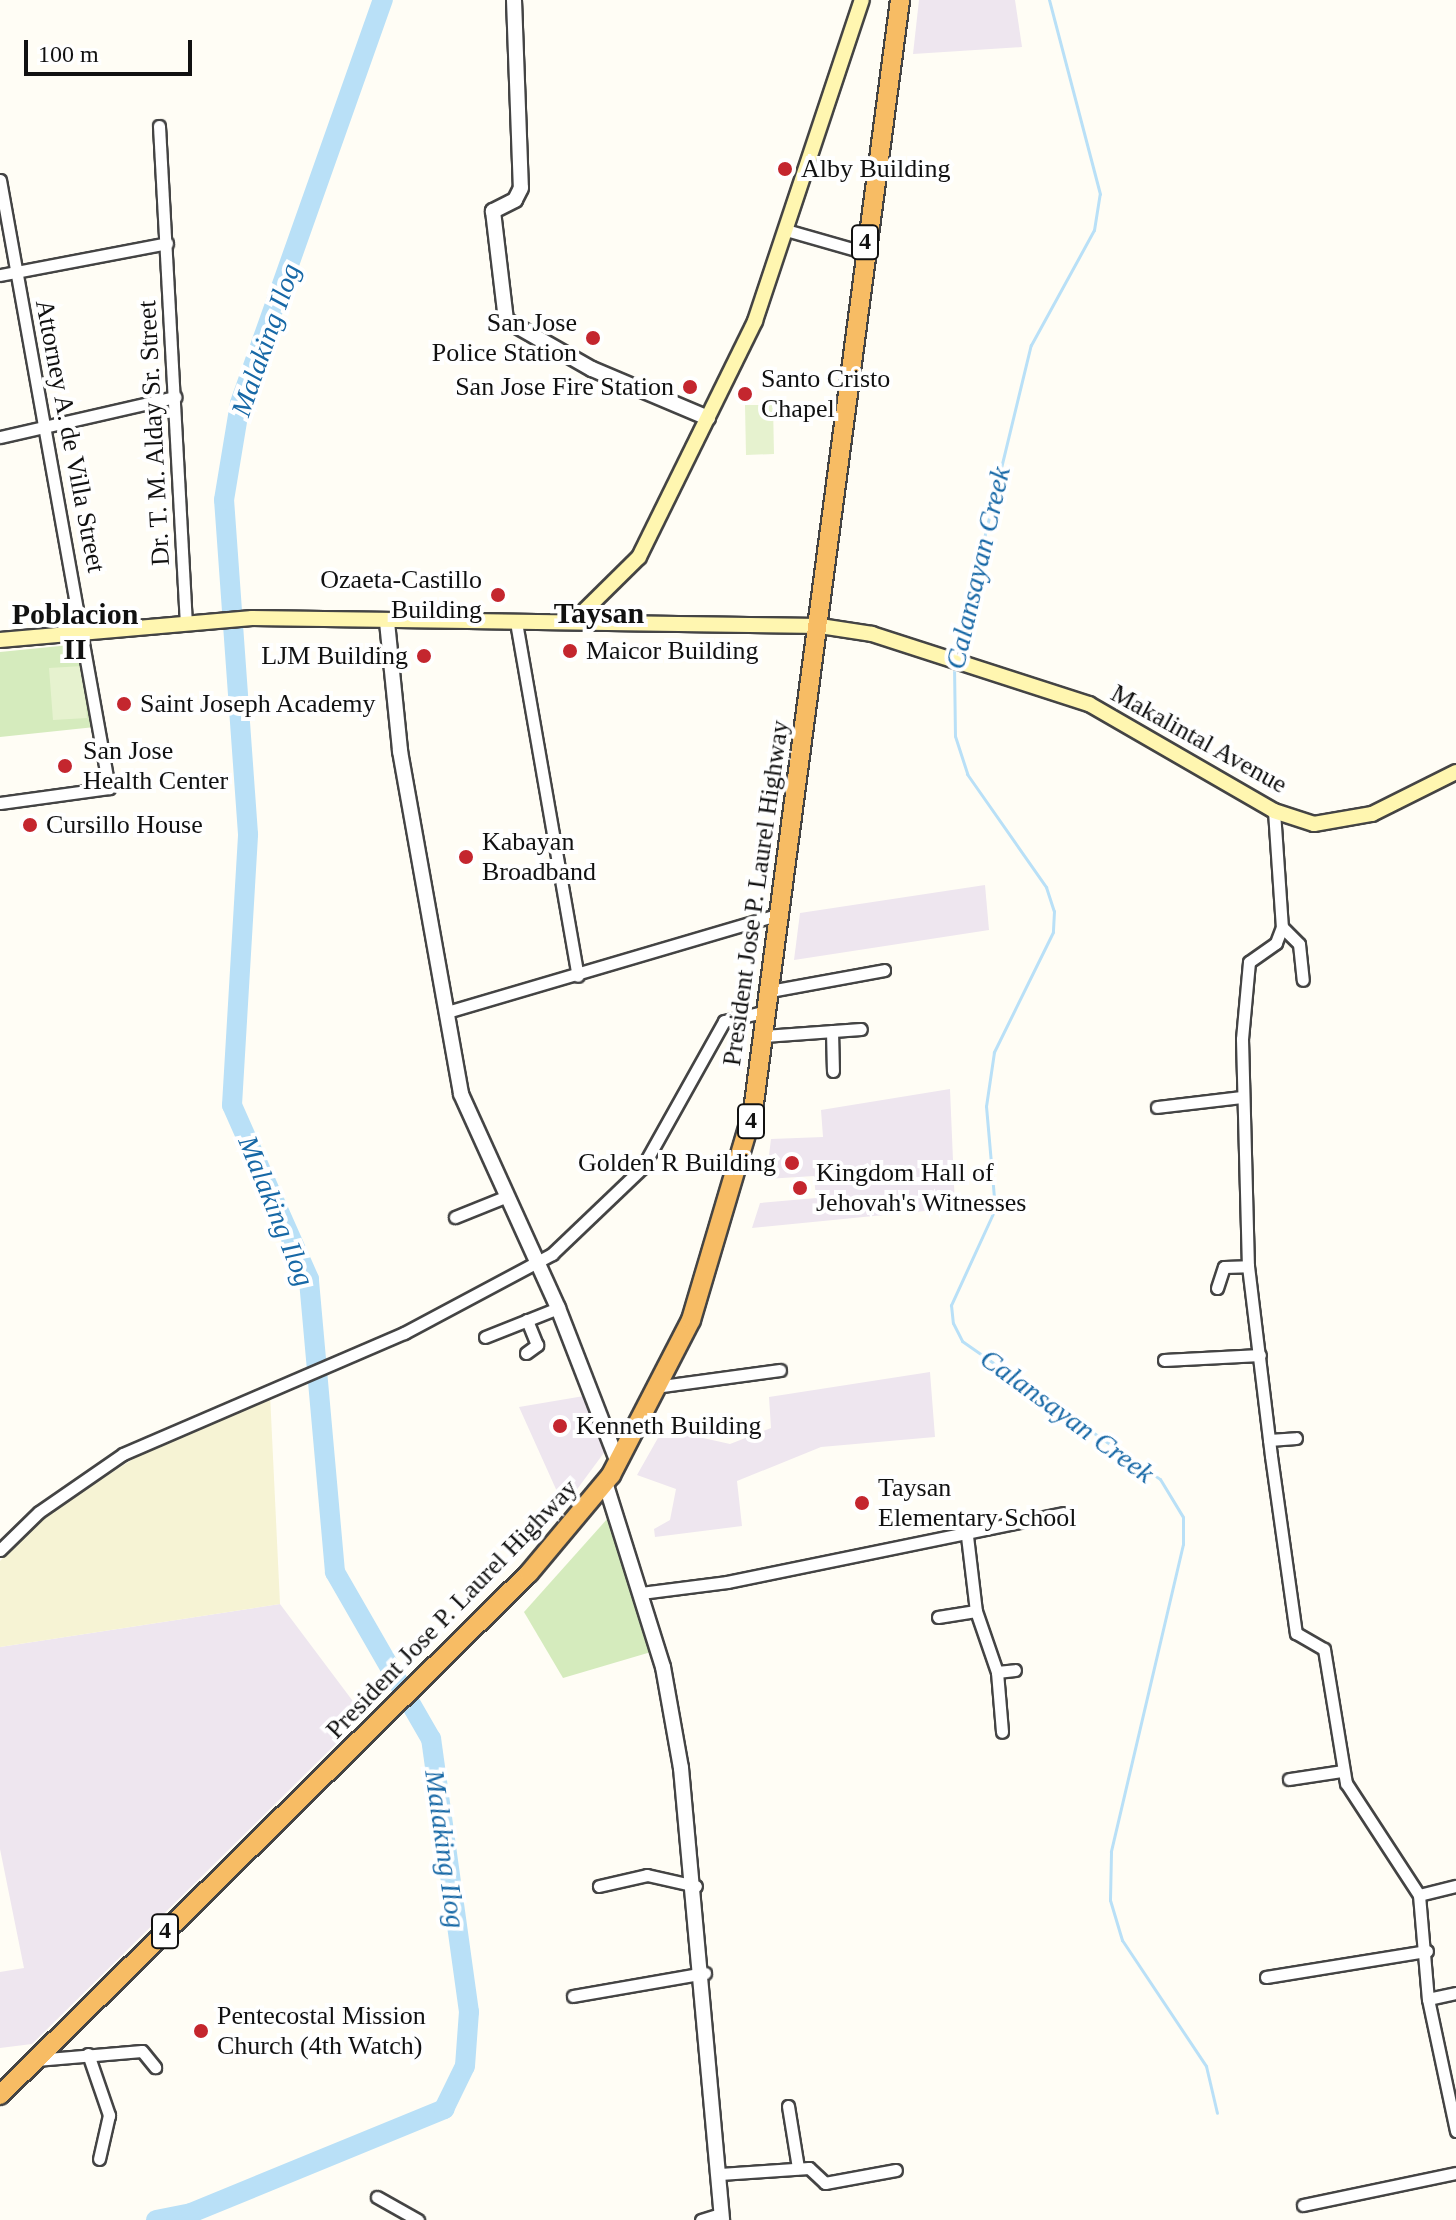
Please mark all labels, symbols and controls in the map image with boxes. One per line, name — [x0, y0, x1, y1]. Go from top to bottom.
scale bar — [28, 24, 196, 74]
text: 100 m — [38, 41, 99, 67]
place label: Alby Building — [801, 153, 951, 185]
marker: Alby Building — [776, 160, 794, 178]
road number: 4 — [851, 222, 879, 262]
water label: Malaking Ilog — [224, 259, 308, 421]
street label: Attorney A. de Villa Street — [28, 296, 112, 576]
street label: Dr. T. M. Alday Sr. Street — [131, 299, 177, 567]
place label: San Jose Police Station — [432, 307, 577, 368]
marker: San Jose Police Station — [584, 329, 602, 347]
place label: Santo Cristo Chapel — [761, 363, 890, 424]
place label: San Jose Fire Station — [455, 371, 674, 403]
marker: San Jose Fire Station — [681, 378, 699, 396]
marker: Santo Cristo Chapel — [736, 385, 754, 403]
water label: Calansayan Creek — [938, 464, 1018, 672]
place label: Ozaeta-Castillo Building — [320, 564, 482, 626]
marker: Ozaeta-Castillo Building — [489, 586, 507, 604]
district label: Taysan — [554, 595, 644, 631]
district label: Poblacion II — [12, 596, 138, 666]
place label: Maicor Building — [586, 635, 759, 667]
place label: LJM Building — [261, 640, 408, 672]
marker: Maicor Building — [561, 642, 579, 660]
marker: LJM Building — [415, 647, 433, 665]
street label: Makalintal Avenue — [1105, 677, 1293, 801]
place label: Saint Joseph Academy — [140, 688, 377, 720]
marker: Saint Joseph Academy — [115, 695, 133, 713]
street label: President Jose P. Laurel Highway — [716, 718, 796, 1068]
place label: San Jose Health Center — [83, 735, 228, 796]
marker: San Jose Health Center — [54, 755, 76, 777]
place label: Cursillo House — [46, 809, 203, 841]
marker: Cursillo House — [21, 816, 39, 834]
place label: Kabayan Broadband — [482, 826, 596, 888]
marker: Kabayan Broadband — [457, 848, 475, 866]
road number: 4 — [737, 1101, 765, 1141]
water label: Malaking Ilog — [231, 1131, 321, 1291]
place label: Golden R Building — [578, 1147, 776, 1179]
marker: Golden R Building — [783, 1154, 801, 1172]
place label: Kingdom Hall of Jehovah's Witnesses — [816, 1157, 1027, 1218]
marker: Kingdom Hall of Jehovah's Witnesses — [791, 1179, 809, 1197]
water label: Calansayan Creek — [974, 1342, 1160, 1490]
place label: Kenneth Building — [576, 1410, 762, 1442]
marker: Kenneth Building — [551, 1417, 569, 1435]
place label: Taysan Elementary School — [878, 1472, 1077, 1534]
street label: President Jose P. Laurel Highway — [320, 1473, 584, 1745]
marker: Taysan Elementary School — [853, 1494, 871, 1512]
water label: Malaking Ilog — [417, 1768, 473, 1930]
road number: 4 — [151, 1911, 179, 1951]
place label: Pentecostal Mission Church (4th Watch) — [217, 2000, 426, 2062]
marker: Pentecostal Mission Church (4th Watch) — [192, 2022, 210, 2040]

